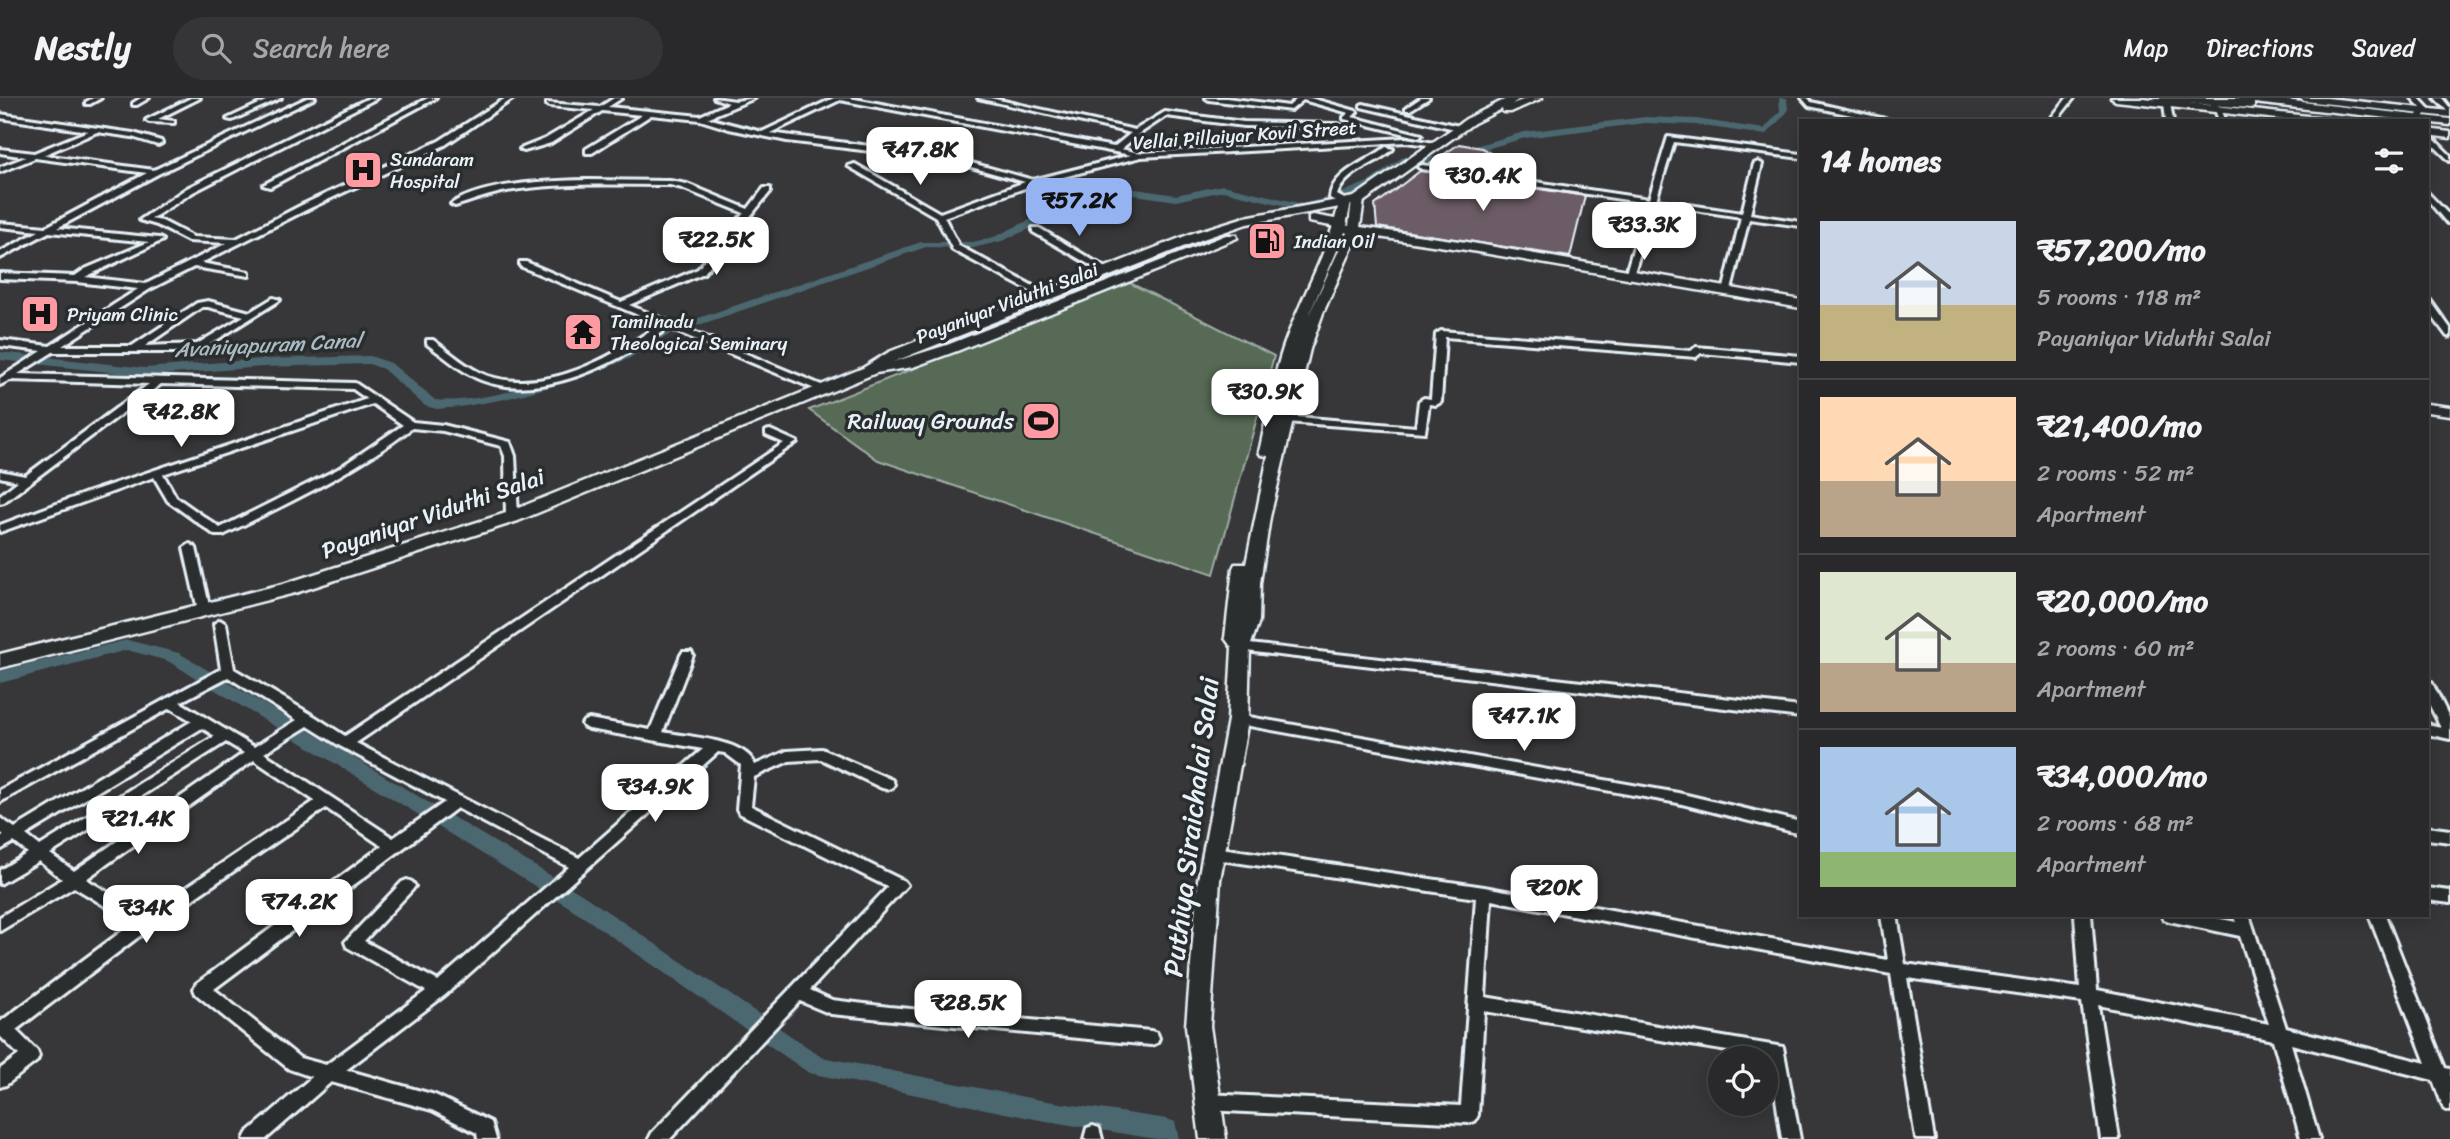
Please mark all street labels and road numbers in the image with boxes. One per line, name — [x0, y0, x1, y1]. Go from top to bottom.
street label: Vellai Pillaiyar Kovil Street — [1132, 111, 1358, 159]
street label: Payaniyar Viduthi Salai — [911, 253, 1104, 353]
street label: Payaniyar Viduthi Salai — [316, 456, 551, 571]
street label: Puthiya Siraichalai Salai — [1148, 673, 1234, 980]

